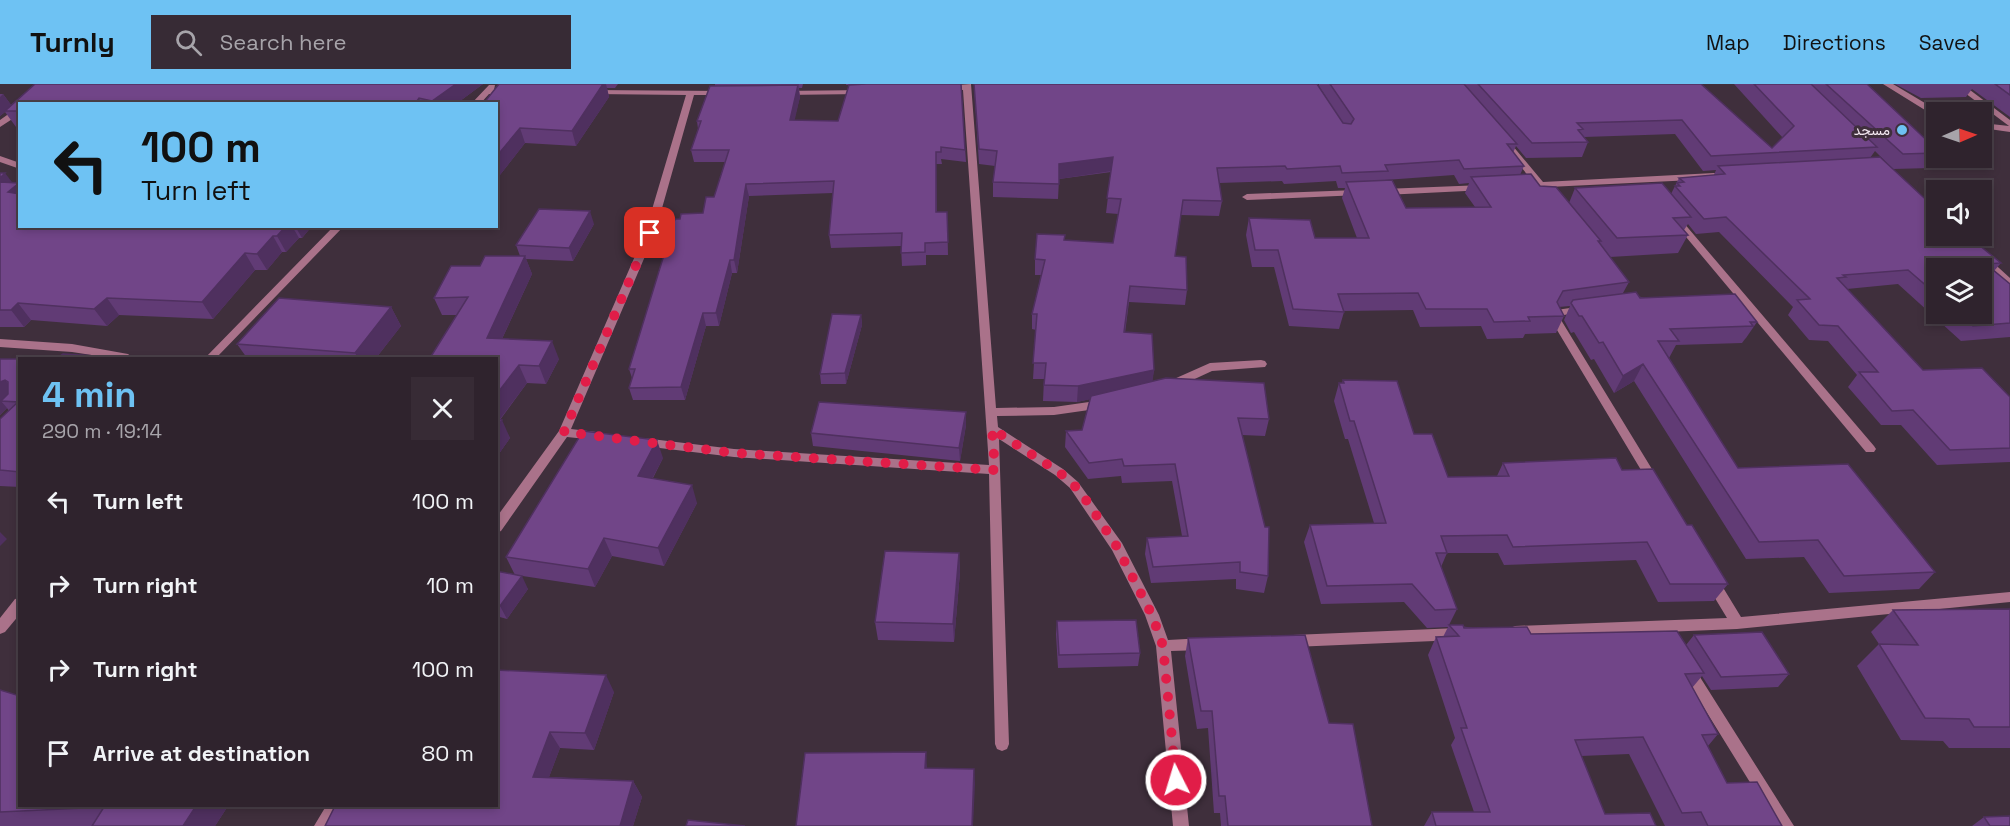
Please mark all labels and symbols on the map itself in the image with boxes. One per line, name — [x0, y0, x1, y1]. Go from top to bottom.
north arrow — [1926, 102, 1992, 168]
place label: مسجد — [1854, 121, 1890, 139]
marker: مسجد — [1895, 123, 1909, 137]
pin — [624, 207, 675, 258]
position arrow — [1144, 748, 1208, 812]

